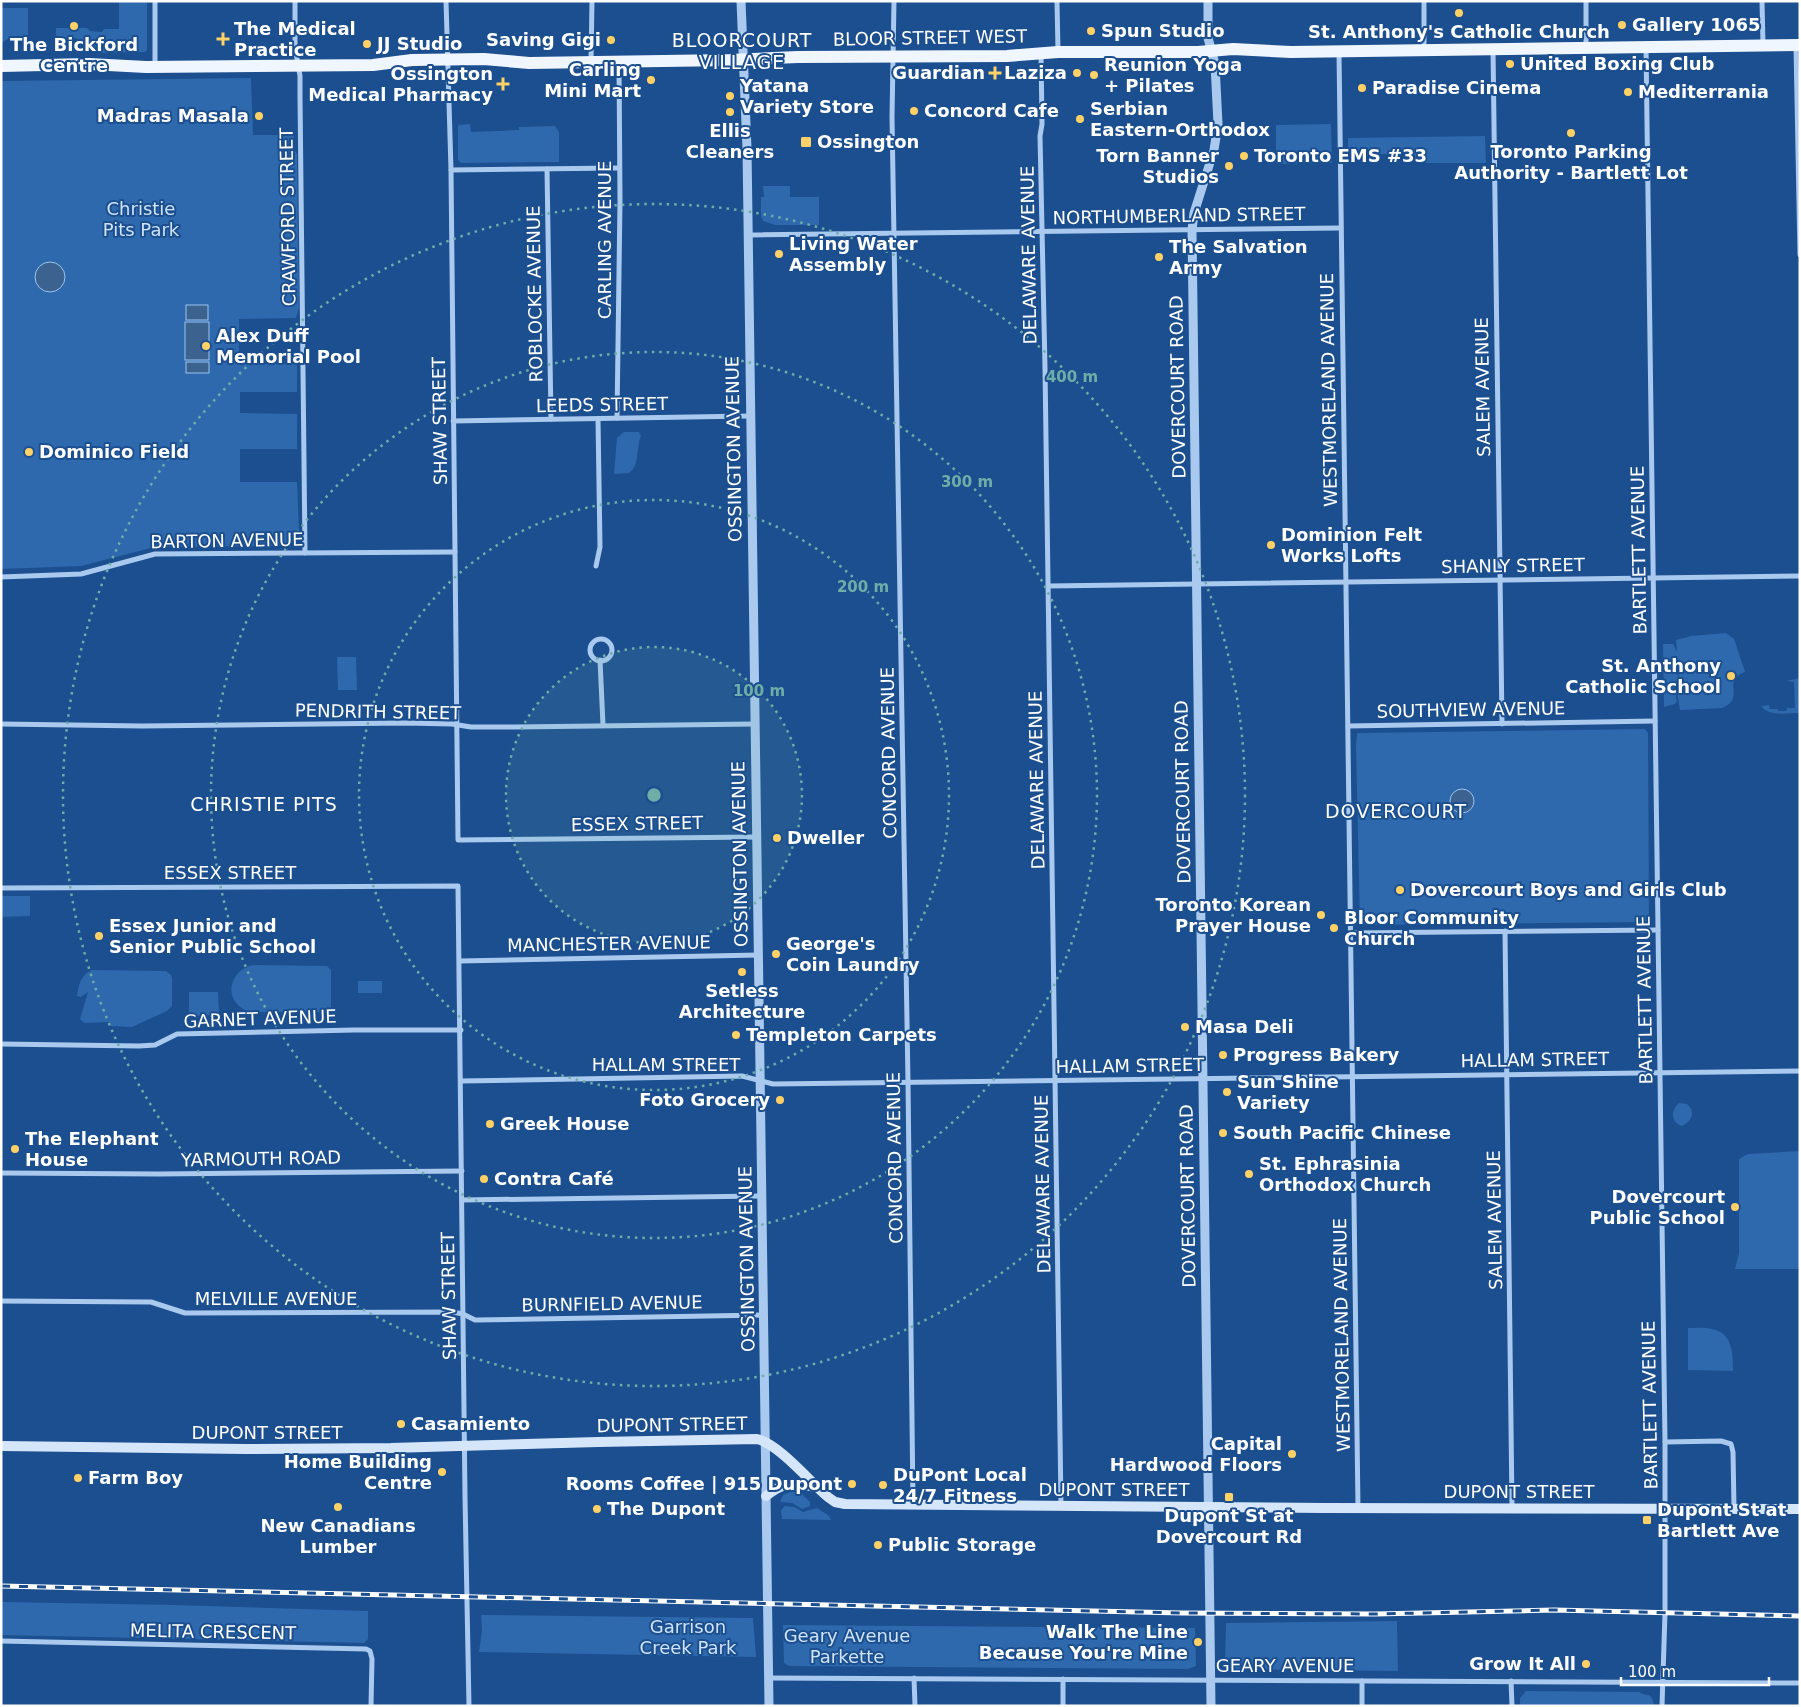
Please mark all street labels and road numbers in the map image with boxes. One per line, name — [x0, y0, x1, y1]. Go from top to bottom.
street label: BLOOR STREET WEST — [833, 25, 1028, 50]
street label: CRAWFORD STREET — [275, 126, 300, 307]
street label: CARLING AVENUE — [594, 161, 615, 319]
street label: DELAWARE AVENUE — [1016, 166, 1041, 344]
street label: NORTHUMBERLAND STREET — [1052, 203, 1307, 228]
street label: ROBLOCKE AVENUE — [522, 205, 547, 383]
street label: WESTMORELAND AVENUE — [1316, 273, 1341, 507]
street label: DOVERCOURT ROAD — [1165, 295, 1190, 479]
street label: SALEM AVENUE — [1471, 317, 1494, 457]
street label: SHAW STREET — [428, 356, 451, 485]
street label: OSSINGTON AVENUE — [721, 356, 746, 542]
street label: LEEDS STREET — [536, 393, 669, 416]
street label: BARTLETT AVENUE — [1627, 466, 1650, 634]
street label: BARTON AVENUE — [150, 529, 304, 552]
street label: SHANLY STREET — [1441, 554, 1586, 577]
street label: CONCORD AVENUE — [877, 667, 900, 839]
street label: DELAWARE AVENUE — [1024, 691, 1049, 869]
street label: SOUTHVIEW AVENUE — [1376, 697, 1566, 722]
street label: PENDRITH STREET — [295, 700, 462, 723]
street label: DOVERCOURT ROAD — [1170, 700, 1195, 884]
street label: OSSINGTON AVENUE — [727, 761, 752, 947]
street label: ESSEX STREET — [571, 812, 704, 835]
street label: ESSEX STREET — [164, 862, 297, 883]
street label: BARTLETT AVENUE — [1633, 916, 1656, 1084]
street label: MANCHESTER AVENUE — [507, 931, 711, 956]
street label: GARNET AVENUE — [183, 1005, 337, 1032]
street label: HALLAM STREET — [1461, 1048, 1610, 1071]
street label: HALLAM STREET — [592, 1054, 741, 1075]
street label: HALLAM STREET — [1056, 1054, 1205, 1077]
street label: CONCORD AVENUE — [883, 1072, 906, 1244]
street label: DELAWARE AVENUE — [1030, 1095, 1055, 1273]
street label: DOVERCOURT ROAD — [1175, 1104, 1200, 1288]
street label: YARMOUTH ROAD — [180, 1147, 341, 1170]
street label: SALEM AVENUE — [1483, 1150, 1506, 1290]
street label: OSSINGTON AVENUE — [734, 1166, 759, 1352]
street label: WESTMORELAND AVENUE — [1329, 1218, 1354, 1452]
street label: SHAW STREET — [437, 1231, 460, 1360]
street label: MELVILLE AVENUE — [195, 1288, 357, 1309]
street label: BURNFIELD AVENUE — [521, 1291, 703, 1316]
street label: BARTLETT AVENUE — [1638, 1321, 1661, 1489]
street label: DUPONT STREET — [596, 1413, 749, 1436]
street label: DUPONT STREET — [192, 1422, 343, 1443]
street label: DUPONT STREET — [1039, 1479, 1190, 1500]
street label: DUPONT STREET — [1444, 1481, 1595, 1502]
street label: MELITA CRESCENT — [130, 1620, 297, 1643]
street label: GEARY AVENUE — [1216, 1655, 1354, 1676]

